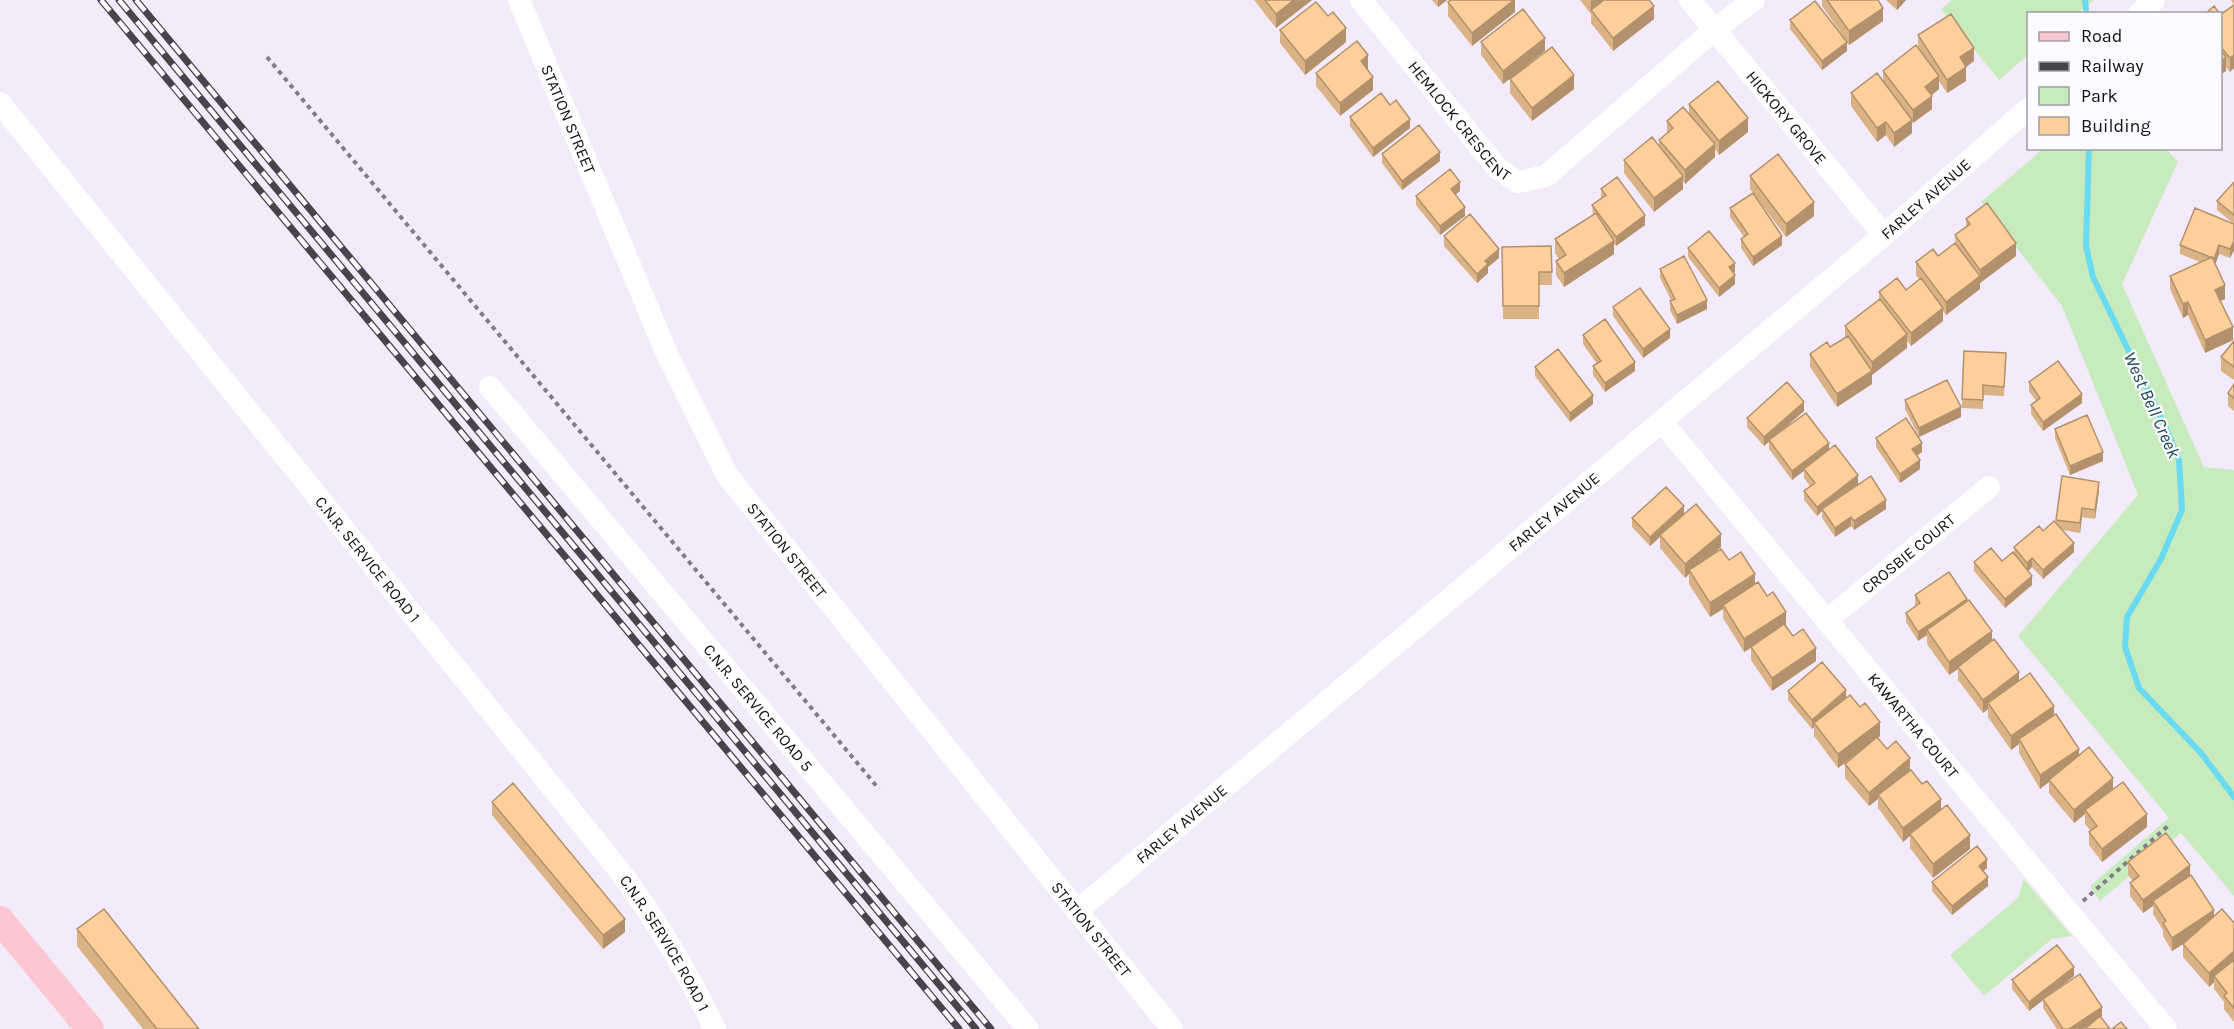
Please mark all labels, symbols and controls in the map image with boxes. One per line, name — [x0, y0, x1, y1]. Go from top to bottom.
legend — [2027, 12, 2222, 150]
text: Road — [2081, 25, 2122, 47]
text: Railway — [2081, 55, 2144, 77]
street label: HEMLOCK CRESCENT — [1404, 57, 1515, 184]
street label: STATION STREET — [537, 62, 600, 177]
street label: HICKORY GROVE — [1743, 67, 1831, 168]
text: Park — [2081, 85, 2118, 107]
text: Building — [2081, 115, 2151, 137]
street label: FARLEY AVENUE — [1877, 154, 1974, 243]
water label: West Bell Creek — [2119, 348, 2186, 462]
street label: FARLEY AVENUE — [1505, 468, 1603, 555]
street label: C.N.R. SERVICE ROAD 1 — [311, 492, 425, 626]
street label: STATION STREET — [743, 499, 831, 601]
street label: CROSBIE COURT — [1858, 509, 1959, 597]
street label: C.N.R. SERVICE ROAD 5 — [700, 640, 817, 775]
street label: KAWARTHA COURT — [1864, 668, 1963, 782]
street label: FARLEY AVENUE — [1132, 780, 1231, 867]
street label: C.N.R. SERVICE ROAD 1 — [616, 871, 714, 1014]
street label: STATION STREET — [1048, 878, 1136, 980]

